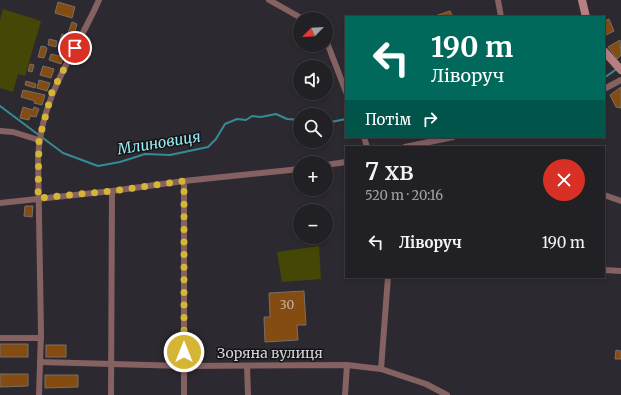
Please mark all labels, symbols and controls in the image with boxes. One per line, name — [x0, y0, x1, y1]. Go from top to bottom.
north arrow — [293, 12, 333, 52]
map controls — [293, 12, 333, 244]
text: 190 m — [431, 29, 513, 65]
pin — [58, 31, 92, 65]
icon: left — [365, 32, 417, 84]
icon: arrive — [64, 37, 86, 59]
button: sound — [293, 60, 333, 100]
text: Ліворуч — [431, 64, 504, 87]
button: search — [293, 108, 333, 148]
icon: right — [419, 108, 441, 130]
text: Потім — [365, 110, 411, 129]
water label: Млиновиця — [115, 127, 202, 159]
button: + — [293, 156, 333, 196]
text: 7 хв — [365, 156, 414, 187]
button: close — [543, 159, 585, 201]
text: 520 m · 20:16 — [365, 187, 443, 204]
button: − — [293, 204, 333, 244]
icon: left — [365, 231, 387, 253]
text: Ліворуч — [399, 233, 462, 252]
text: 190 m — [542, 233, 585, 252]
house number: 30 — [280, 297, 294, 312]
position arrow — [163, 331, 205, 373]
street label: Зоряна вулиця — [217, 344, 323, 362]

